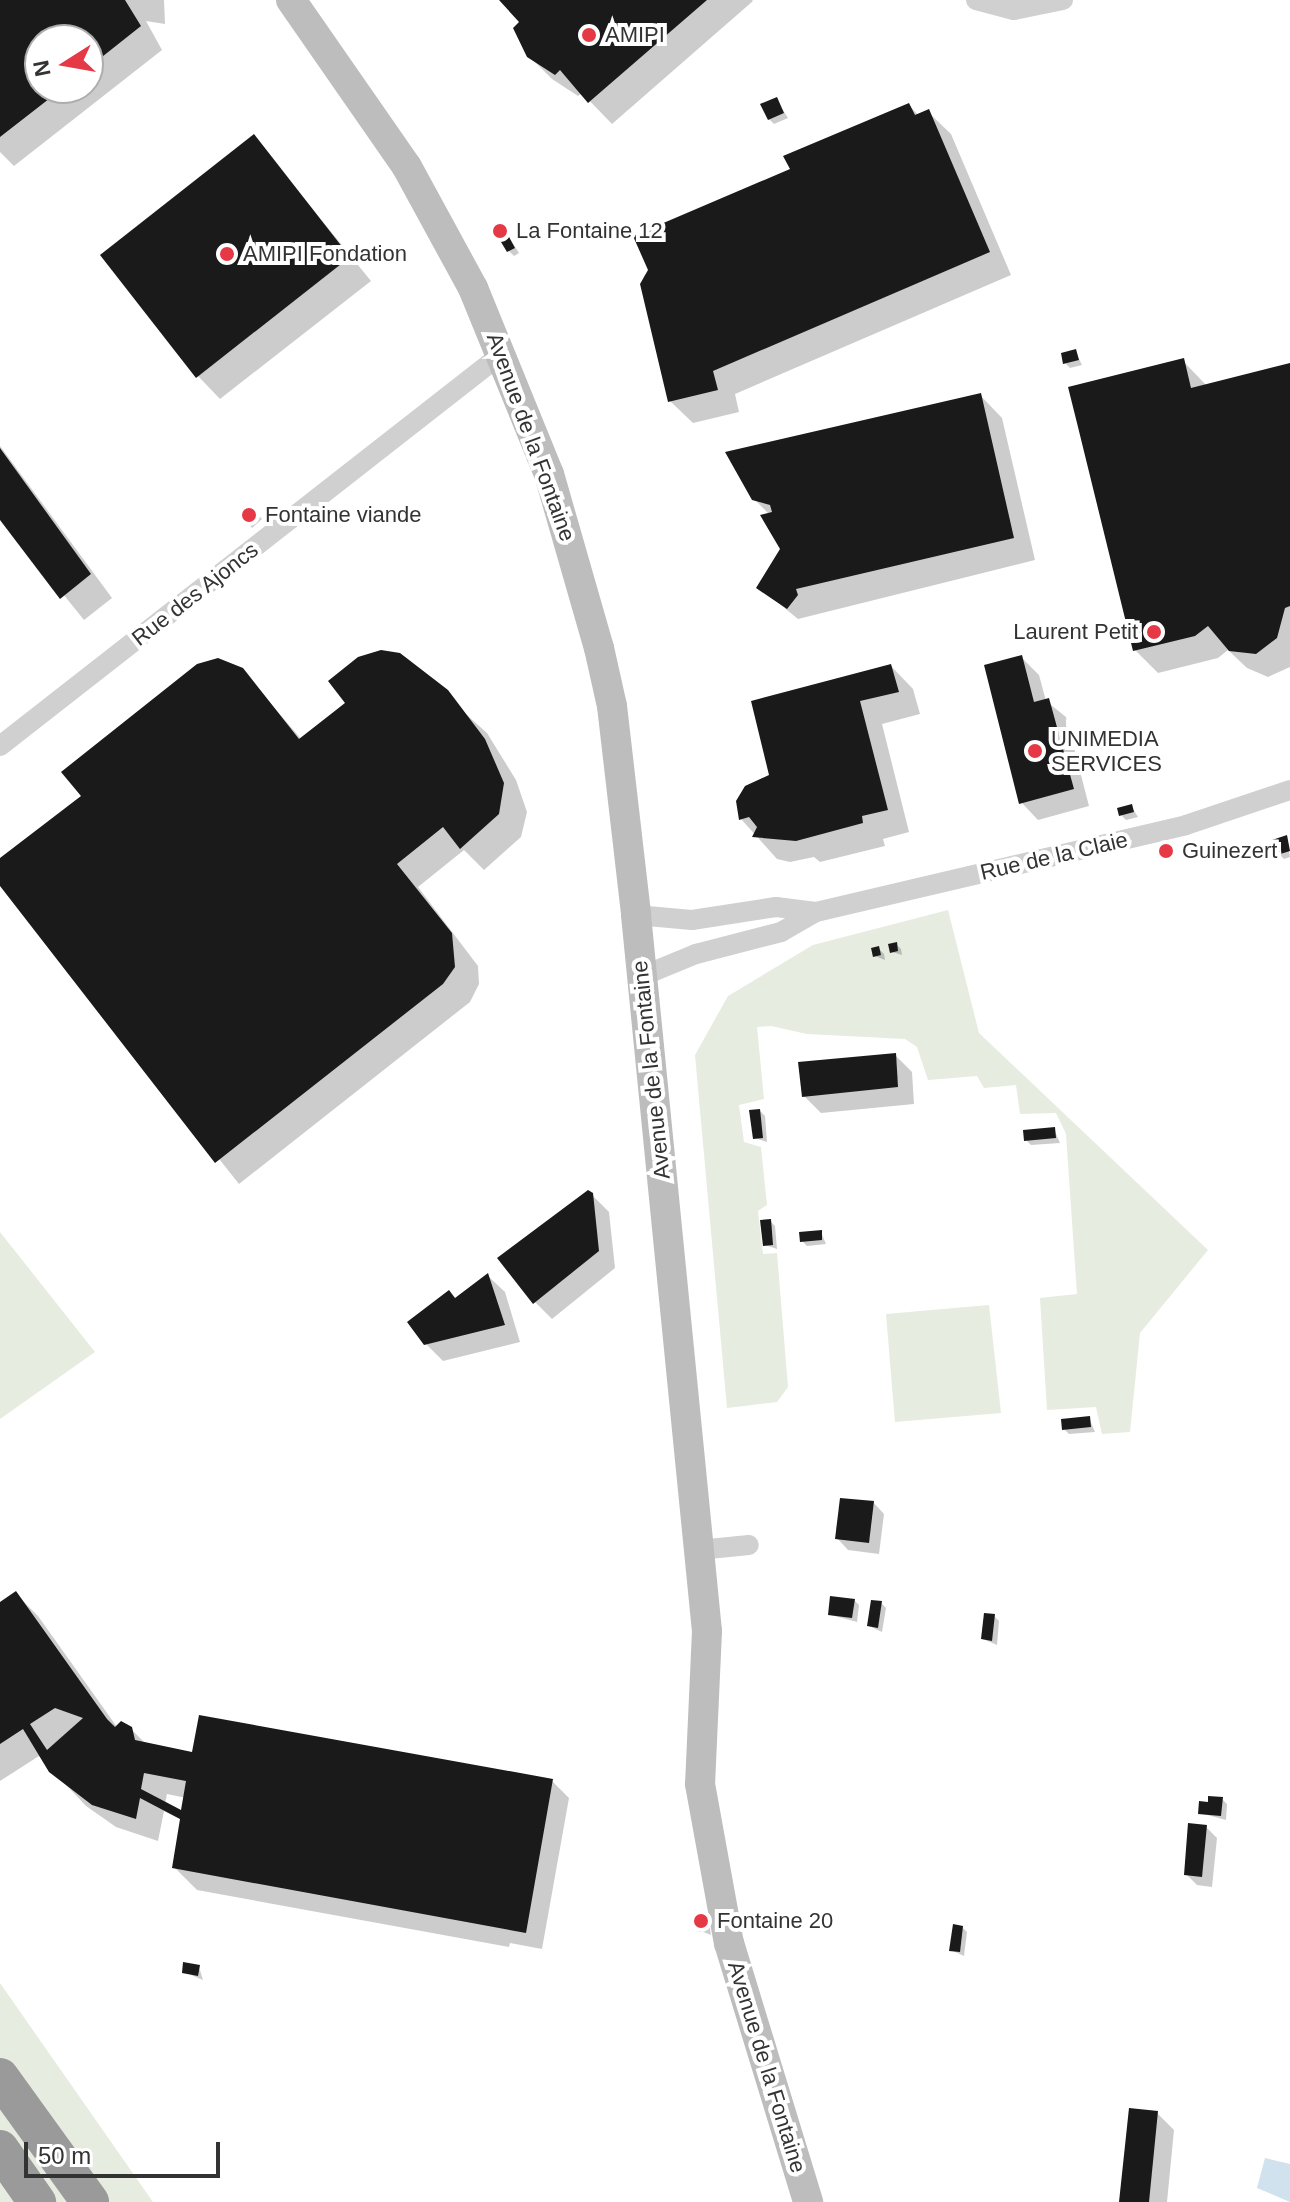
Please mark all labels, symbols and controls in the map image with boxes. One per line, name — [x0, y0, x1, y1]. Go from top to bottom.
place label: AMIPI — [605, 22, 665, 48]
north arrow — [24, 24, 104, 104]
marker: AMIPI — [580, 26, 598, 44]
text: N — [28, 58, 56, 78]
place label: La Fontaine 12 — [516, 218, 663, 244]
marker: La Fontaine 12 — [491, 222, 509, 240]
place label: AMIPI Fondation — [243, 241, 407, 267]
marker: AMIPI Fondation — [218, 245, 236, 263]
street label: Avenue de la Fontaine — [481, 329, 581, 545]
place label: Fontaine viande — [265, 502, 422, 528]
marker: Fontaine viande — [240, 506, 258, 524]
street label: Rue des Ajoncs — [126, 536, 264, 652]
place label: Laurent Petit — [1013, 619, 1138, 645]
marker: Laurent Petit — [1145, 623, 1163, 641]
place label: UNIMEDIA SERVICES — [1051, 725, 1162, 776]
marker: UNIMEDIA SERVICES — [1026, 742, 1044, 760]
street label: Rue de la Claie — [978, 826, 1130, 886]
place label: Guinezert — [1182, 838, 1277, 864]
marker: Guinezert — [1157, 842, 1175, 860]
street label: Avenue de la Fontaine — [626, 959, 676, 1181]
place label: Fontaine 20 — [717, 1908, 833, 1934]
marker: Fontaine 20 — [692, 1912, 710, 1930]
street label: Avenue de la Fontaine — [722, 1958, 812, 2176]
scale bar — [28, 2126, 224, 2176]
text: 50 m — [38, 2142, 91, 2169]

